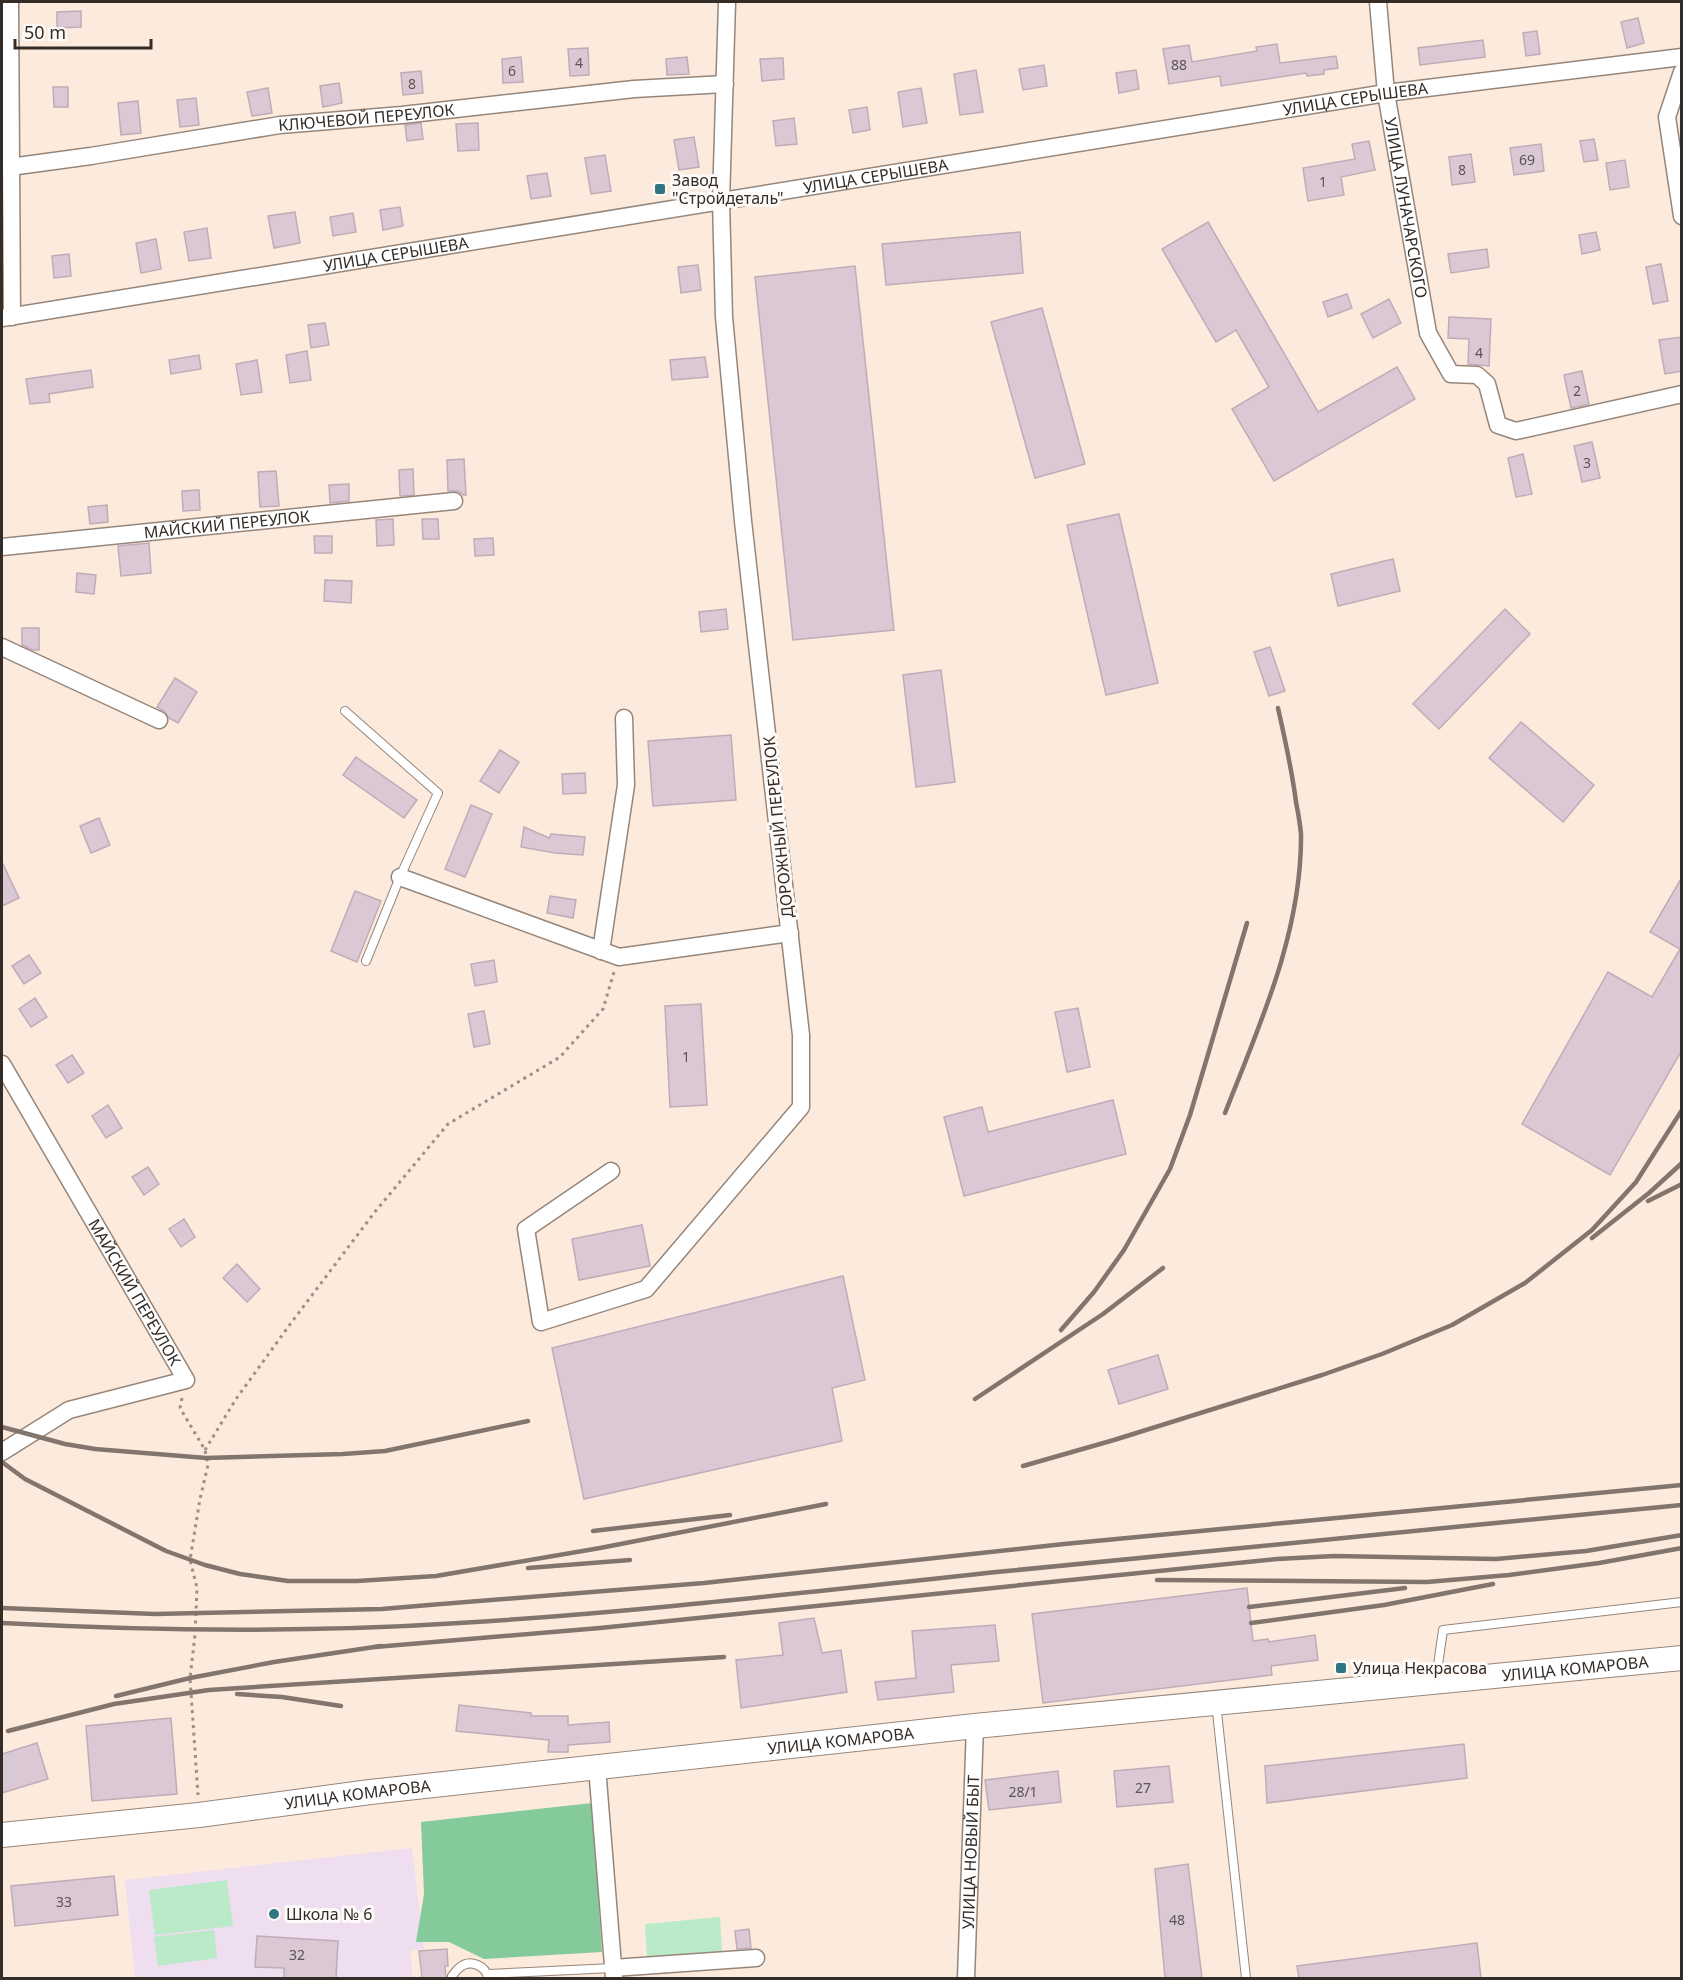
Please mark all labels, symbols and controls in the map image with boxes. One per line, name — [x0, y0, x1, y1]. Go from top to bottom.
scale bar — [15, 12, 152, 50]
text: 50 m — [24, 20, 66, 44]
house number: 4 — [575, 53, 583, 72]
house number: 88 — [1171, 55, 1187, 74]
house number: 6 — [508, 61, 516, 80]
house number: 8 — [408, 74, 416, 93]
street label: УЛИЦА СЕРЫШЕВА — [1281, 77, 1430, 121]
street label: КЛЮЧЕВОЙ ПЕРЕУЛОК — [277, 98, 456, 136]
street label: УЛИЦА ЛУНАЧАРСКОГО — [1380, 116, 1433, 300]
house number: 69 — [1519, 150, 1535, 169]
street label: УЛИЦА СЕРЫШЕВА — [801, 153, 950, 199]
house number: 8 — [1458, 160, 1466, 179]
place label: Завод "Стройдеталь" — [672, 169, 783, 209]
house number: 1 — [1319, 172, 1327, 191]
marker: Завод "Стройдеталь" — [653, 182, 667, 196]
street label: УЛИЦА СЕРЫШЕВА — [322, 231, 471, 277]
house number: 4 — [1475, 343, 1483, 362]
house number: 2 — [1573, 381, 1581, 400]
house number: 3 — [1583, 453, 1591, 472]
street label: МАЙСКИЙ ПЕРЕУЛОК — [143, 505, 311, 543]
street label: ДОРОЖНЫЙ ПЕРЕУЛОК — [758, 735, 798, 919]
house number: 1 — [682, 1047, 690, 1066]
street label: МАЙСКИЙ ПЕРЕУЛОК — [83, 1215, 186, 1370]
street label: УЛИЦА КОМАРОВА — [1501, 1650, 1650, 1686]
place label: Улица Некрасова — [1353, 1657, 1487, 1679]
marker: Улица Некрасова — [1334, 1661, 1348, 1675]
street label: УЛИЦА КОМАРОВА — [766, 1722, 916, 1760]
street label: УЛИЦА КОМАРОВА — [283, 1774, 433, 1814]
street label: УЛИЦА НОВЫЙ БЫТ — [957, 1774, 984, 1930]
house number: 27 — [1135, 1778, 1151, 1797]
house number: 28/1 — [1008, 1782, 1038, 1801]
house number: 33 — [56, 1892, 72, 1911]
place label: Школа № 6 — [286, 1903, 372, 1925]
marker: Школа № 6 — [267, 1907, 281, 1921]
house number: 48 — [1169, 1910, 1185, 1929]
house number: 32 — [289, 1945, 305, 1964]

